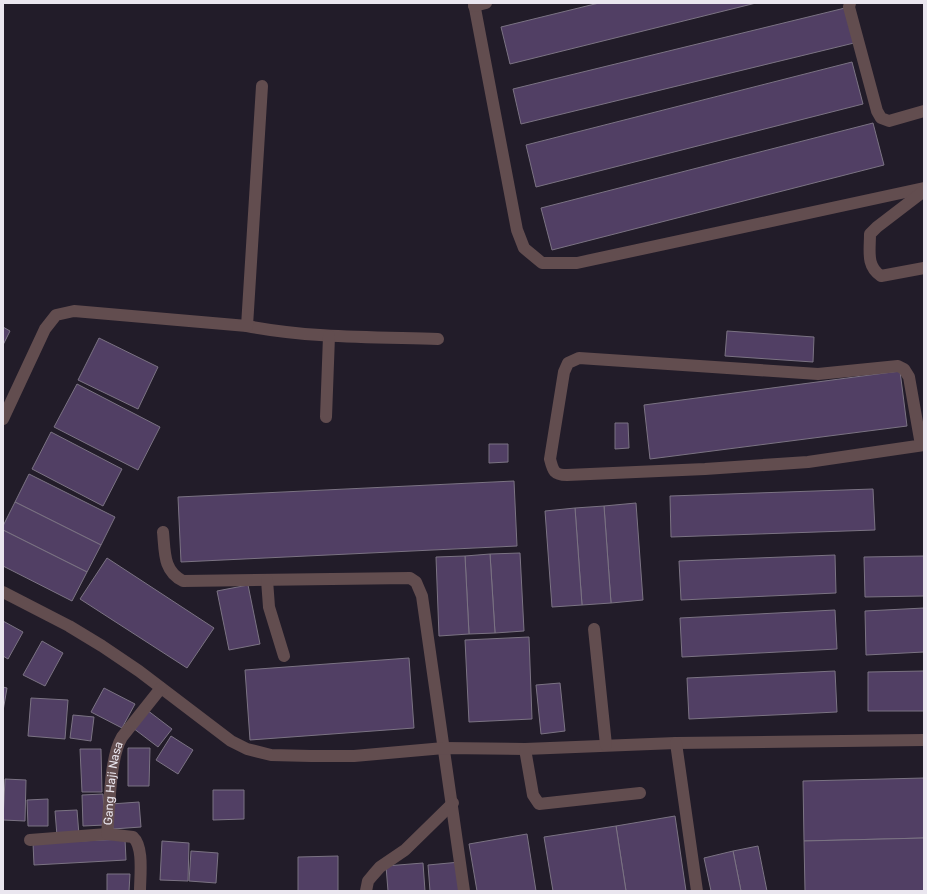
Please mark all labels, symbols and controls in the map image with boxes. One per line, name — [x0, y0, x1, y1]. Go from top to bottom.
street label: Gang Haji Nasa — [101, 739, 126, 826]

